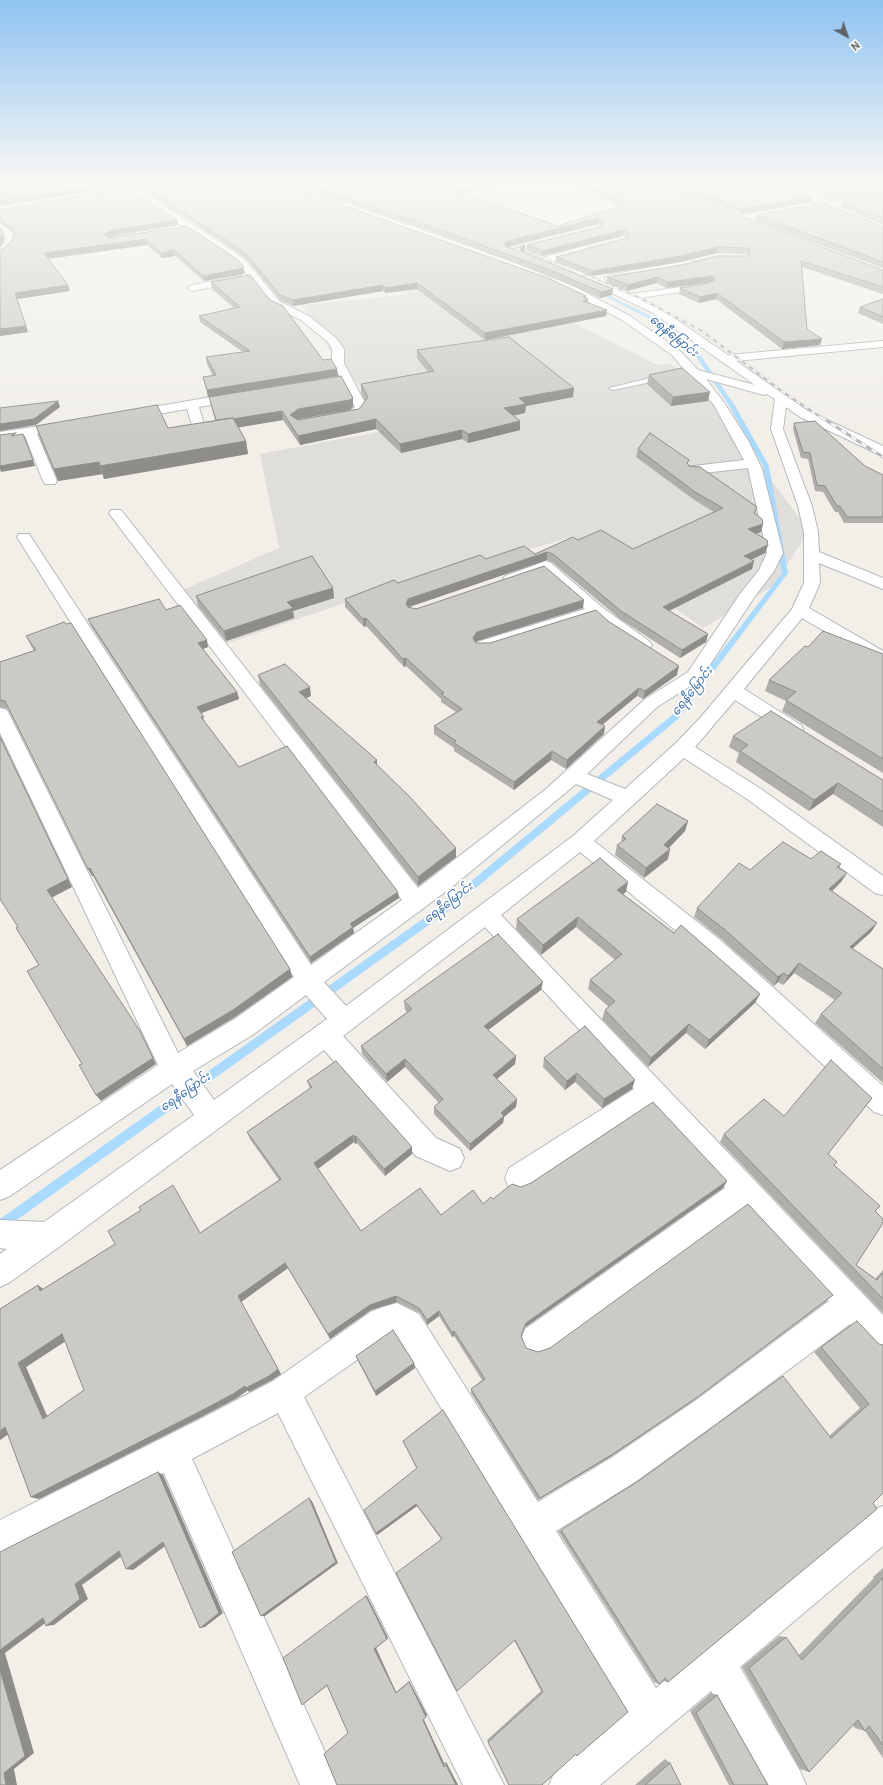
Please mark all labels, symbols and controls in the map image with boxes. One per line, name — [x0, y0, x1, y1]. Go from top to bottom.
north arrow — [827, 16, 867, 56]
text: N — [847, 37, 862, 53]
water label: ရေနီမြောင်း — [646, 313, 700, 361]
water label: ရေနီမြောင်း — [669, 665, 717, 719]
water label: ရေနီမြောင်း — [422, 880, 476, 928]
water label: ရေနီမြောင်း — [158, 1070, 214, 1116]

